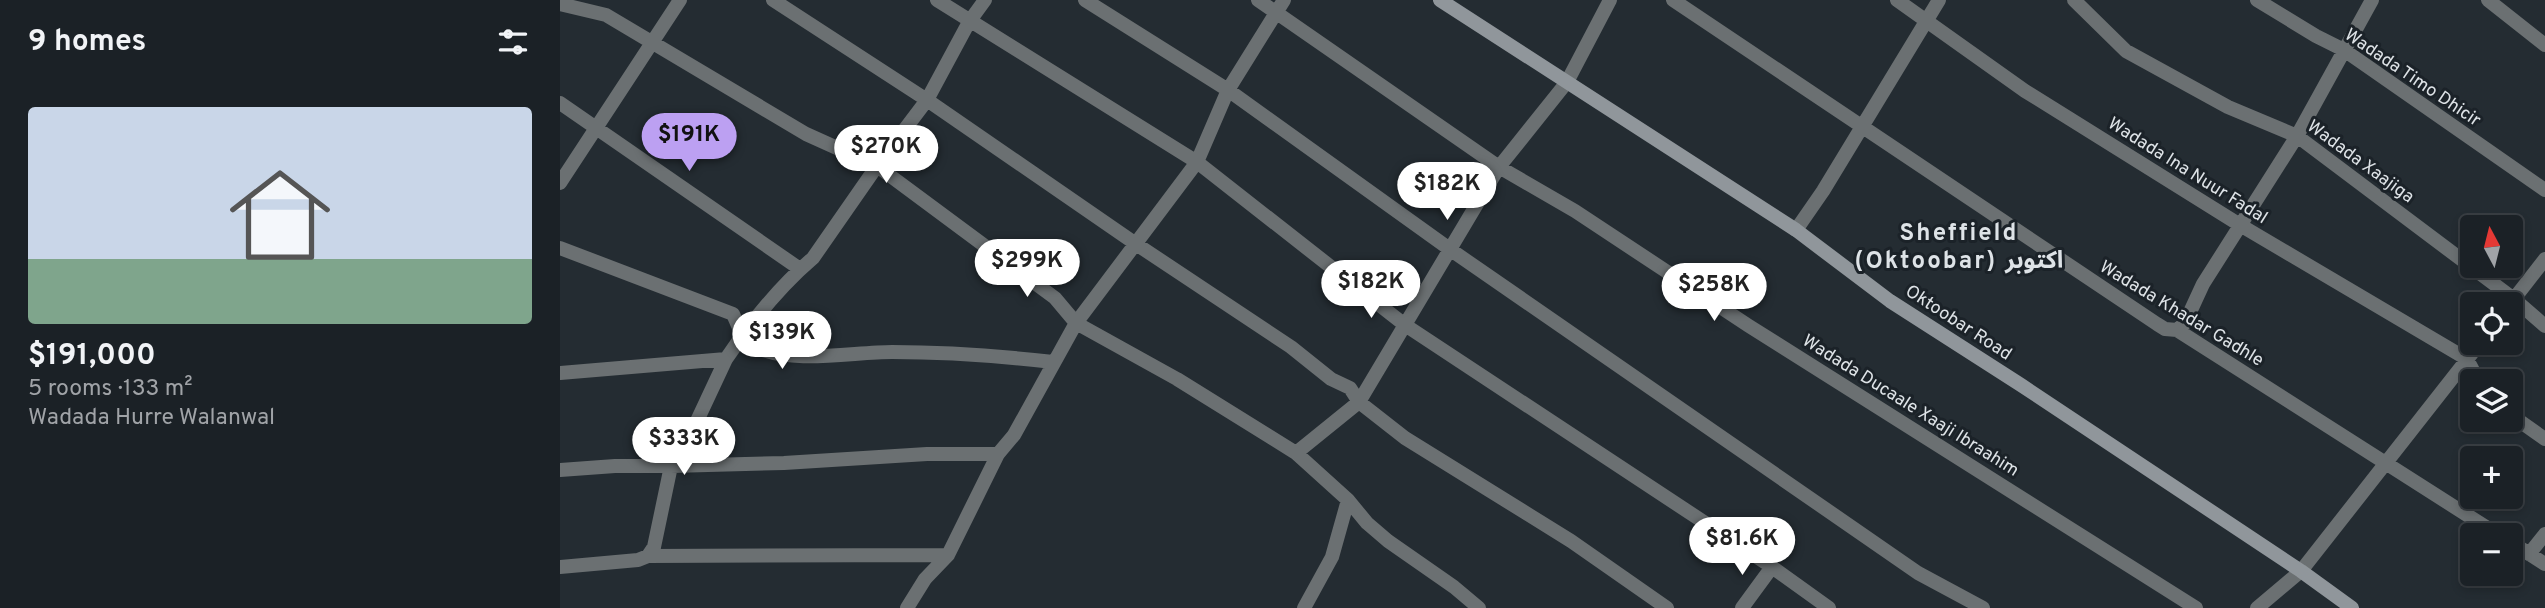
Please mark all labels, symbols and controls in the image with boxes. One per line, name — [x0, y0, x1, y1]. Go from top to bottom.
icon: filters — [494, 23, 532, 61]
text: 9 homes — [28, 24, 146, 61]
street label: Wadada Timo Dhicir — [2339, 24, 2485, 132]
street label: Wadada Ina Nuur Fadal — [2103, 113, 2271, 230]
pin: $191K — [640, 114, 738, 173]
street label: Wadada Xaajiga — [2302, 116, 2418, 209]
text: $191K — [658, 121, 720, 150]
pin: $270K — [837, 125, 935, 185]
text: $270K — [850, 133, 922, 162]
icon: home — [217, 152, 343, 278]
pin: $182K — [1398, 162, 1496, 222]
text: $182K — [1413, 170, 1481, 199]
north arrow — [2460, 215, 2524, 278]
map controls — [2460, 215, 2523, 586]
district label: Sheffield (Oktoobar) اكتوبر — [1855, 219, 2063, 277]
pin: $299K — [978, 240, 1076, 299]
text: $299K — [991, 247, 1063, 276]
street label: Wadada Khadar Gadhle — [2095, 256, 2268, 372]
pin: $182K — [1322, 260, 1420, 320]
pin: $258K — [1665, 264, 1763, 323]
text: $182K — [1337, 268, 1405, 297]
text: $258K — [1678, 271, 1750, 300]
street label: Oktoobar Road — [1901, 280, 2016, 366]
button: locate — [2460, 292, 2523, 355]
pin: $139K — [733, 312, 831, 371]
text: $139K — [748, 319, 816, 348]
street label: Wadada Ducaale Xaaji Ibraahim — [1798, 330, 2023, 483]
text: $191,000 — [28, 338, 156, 375]
button: layers — [2460, 369, 2523, 432]
text: 5 rooms · 133 m² — [28, 375, 193, 404]
text: Wadada Hurre Walanwal — [28, 404, 275, 433]
pin: $333K — [635, 418, 733, 477]
text: $333K — [648, 425, 720, 454]
button: + — [2460, 446, 2523, 509]
pin: $81.6K — [1685, 518, 1799, 577]
button: − — [2460, 523, 2523, 586]
text: $81.6K — [1705, 525, 1779, 554]

